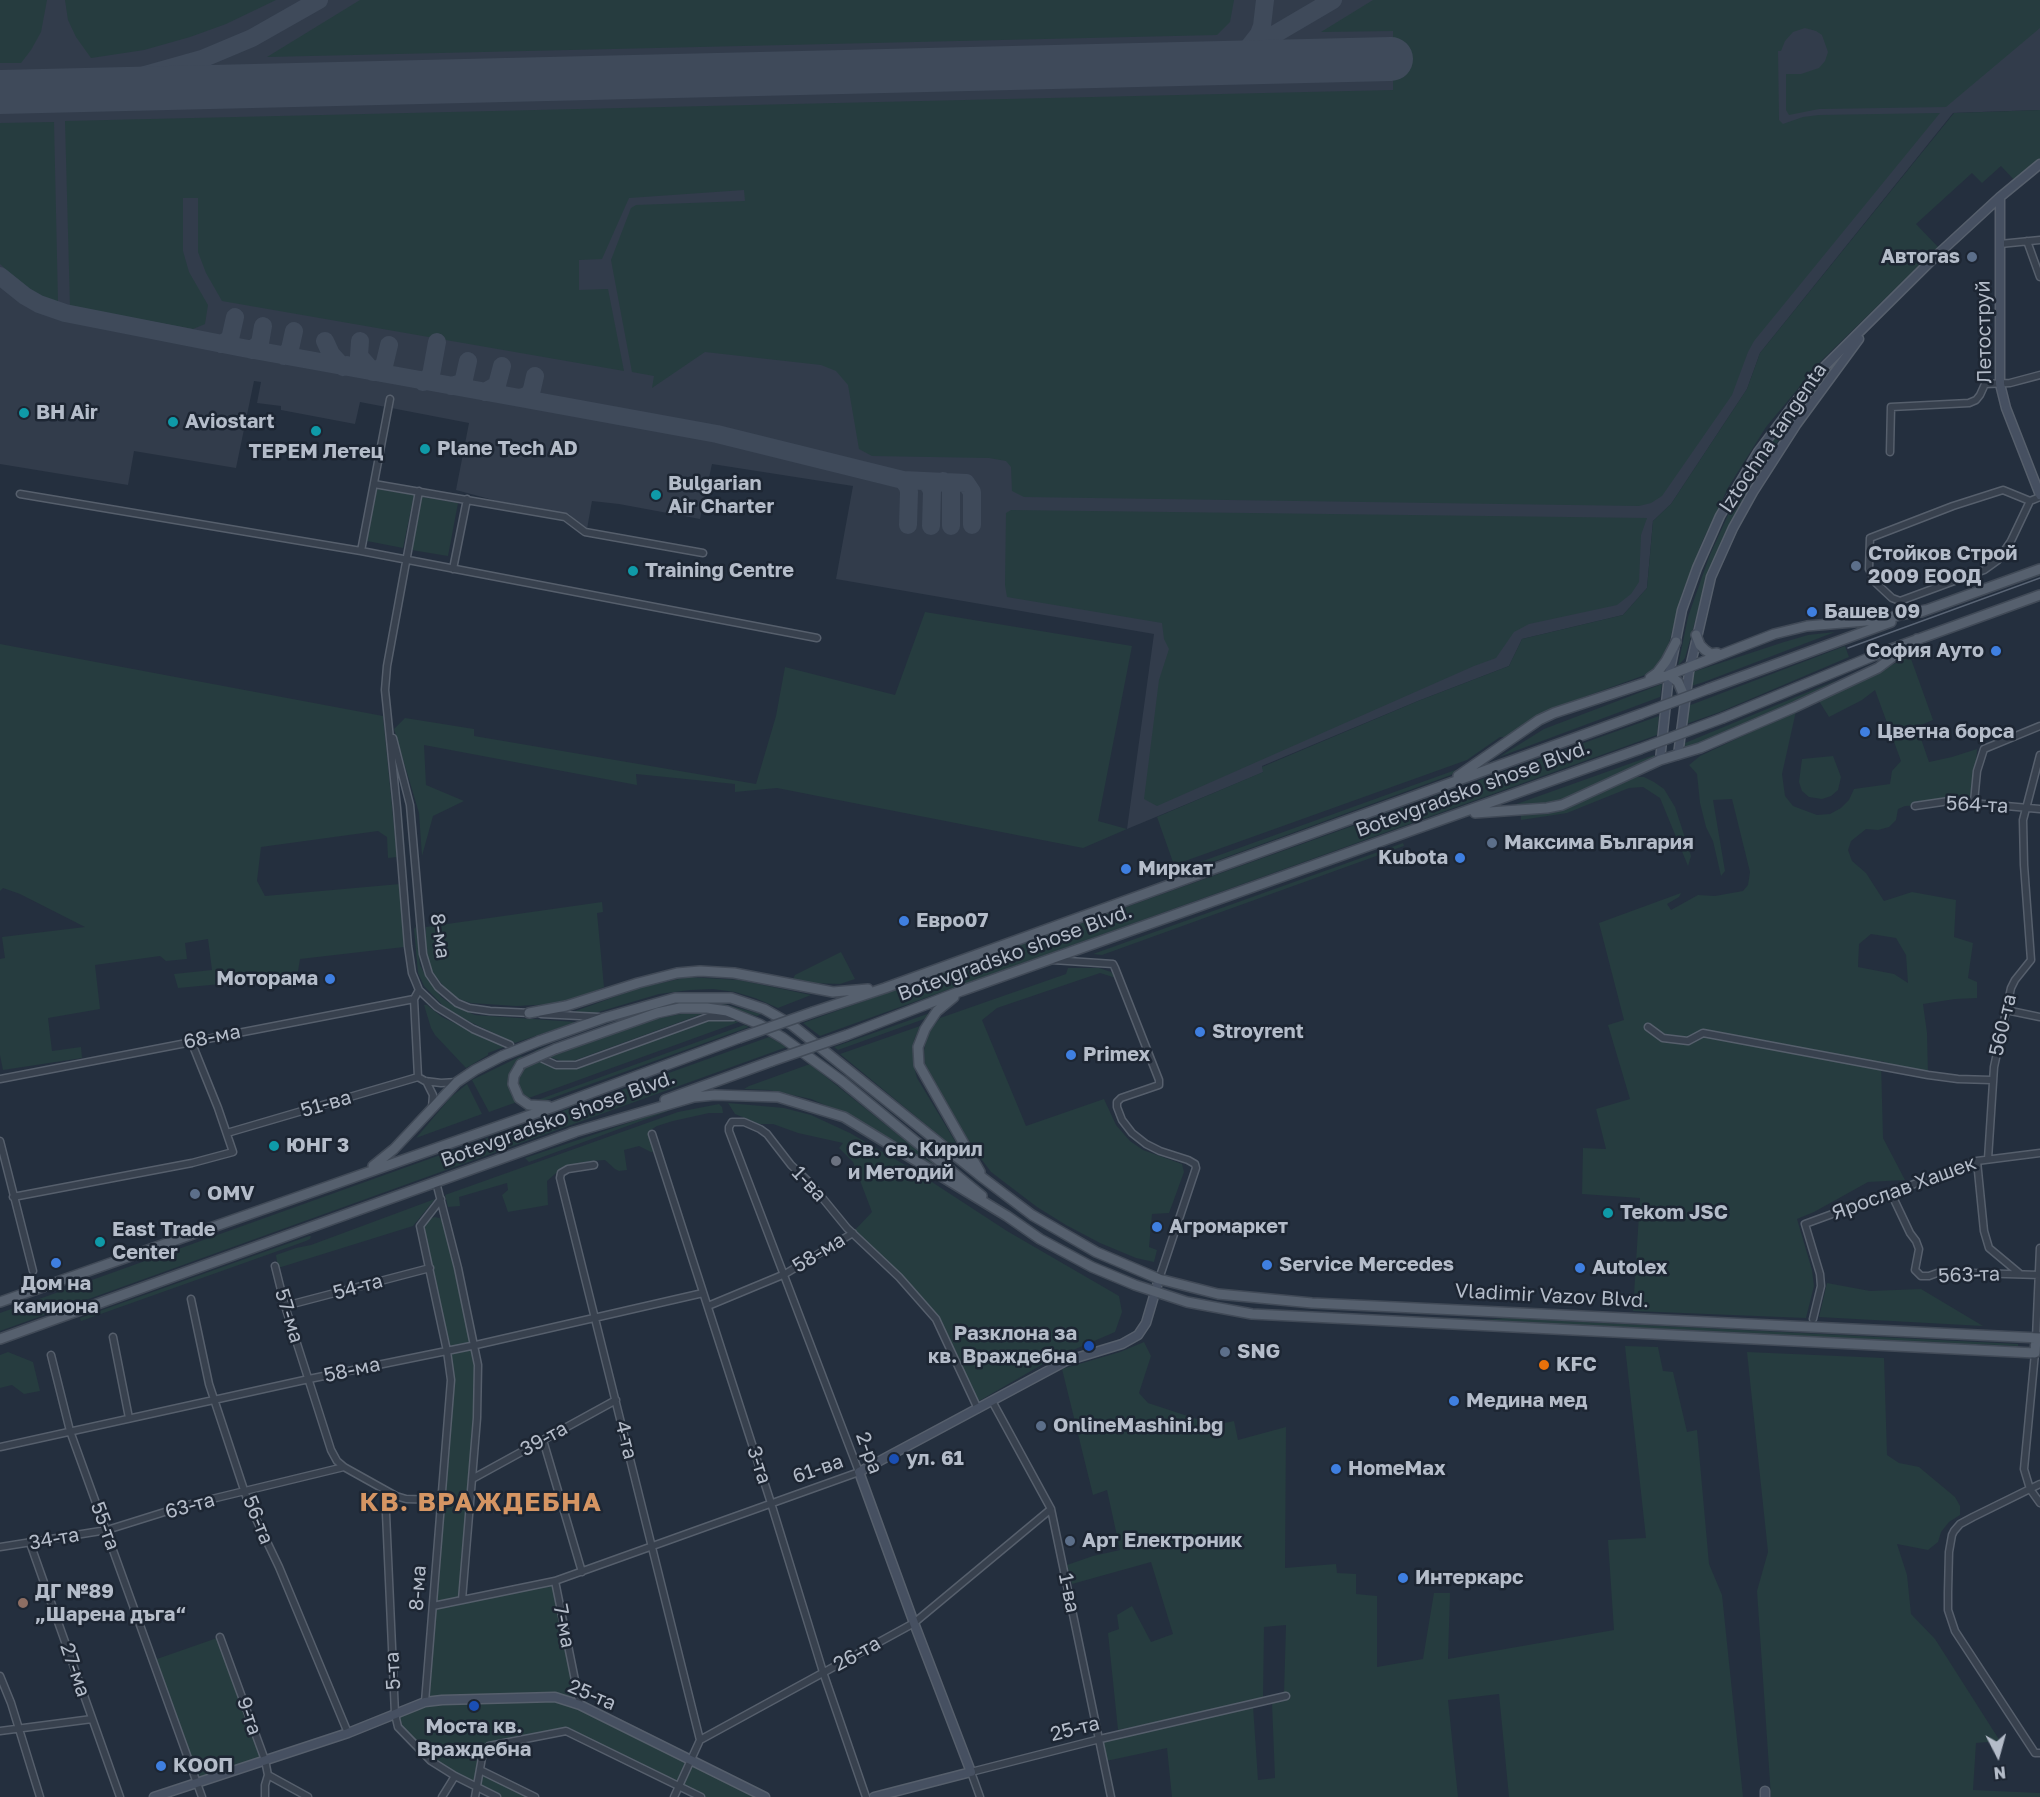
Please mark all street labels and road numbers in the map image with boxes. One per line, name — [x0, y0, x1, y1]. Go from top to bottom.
street label: Летоструй — [1971, 280, 1997, 384]
street label: Iztochna tangenta — [1714, 359, 1832, 517]
street label: Botevgradsko shose Blvd. — [1352, 735, 1594, 843]
street label: 564-та — [1945, 791, 2009, 819]
street label: Botevgradsko shose Blvd. — [894, 899, 1136, 1007]
street label: 8-ма — [425, 912, 455, 960]
street label: 560-та — [1984, 992, 2022, 1058]
street label: 68-ма — [181, 1020, 243, 1054]
street label: Botevgradsko shose Blvd. — [437, 1065, 679, 1173]
street label: 51-ва — [298, 1085, 354, 1123]
street label: Ярослав Хашек — [1829, 1151, 1979, 1225]
street label: 1-ва — [787, 1161, 831, 1207]
street label: 58-ма — [788, 1228, 850, 1278]
street label: 563-та — [1938, 1262, 2000, 1288]
street label: 54-та — [331, 1269, 385, 1305]
street label: Vladimir Vazov Blvd. — [1454, 1279, 1650, 1313]
street label: 57-ма — [269, 1286, 309, 1346]
street label: 58-ма — [322, 1352, 382, 1388]
street label: 39-та — [516, 1416, 572, 1462]
street label: 4-та — [610, 1418, 642, 1462]
street label: 2-ра — [850, 1429, 888, 1477]
street label: 3-та — [742, 1443, 776, 1487]
street label: 61-ва — [790, 1449, 846, 1489]
street label: 63-та — [163, 1488, 217, 1524]
street label: 56-та — [237, 1492, 279, 1548]
street label: 55-та — [85, 1498, 125, 1554]
street label: 34-та — [27, 1523, 81, 1555]
street label: 8-ма — [404, 1564, 432, 1612]
street label: 1-ва — [1053, 1571, 1085, 1615]
street label: 7-ма — [548, 1602, 580, 1650]
street label: 26-та — [829, 1631, 885, 1677]
street label: 27-ма — [55, 1640, 95, 1700]
street label: 5-та — [380, 1651, 406, 1691]
street label: 25-та — [564, 1674, 620, 1716]
street label: 9-та — [231, 1694, 267, 1738]
street label: 25-та — [1048, 1711, 1102, 1747]

